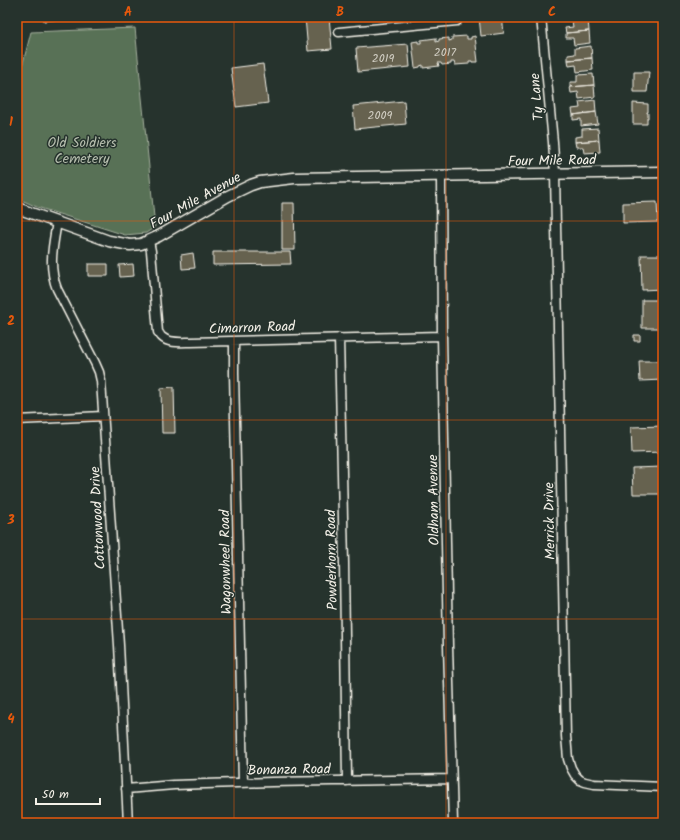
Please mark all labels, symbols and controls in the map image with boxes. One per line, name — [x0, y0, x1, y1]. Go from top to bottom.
text: A — [124, 2, 132, 23]
text: B — [336, 2, 344, 23]
text: C — [548, 2, 556, 23]
house number: 2017 — [434, 43, 457, 62]
house number: 2019 — [372, 49, 394, 68]
street label: Ty Lane — [524, 72, 550, 122]
house number: 2009 — [368, 106, 393, 125]
text: 1 — [9, 112, 13, 133]
park label: Old Soldiers Cemetery — [47, 132, 117, 170]
street label: Four Mile Road — [508, 149, 597, 173]
street label: Four Mile Avenue — [146, 166, 246, 235]
text: 2 — [7, 311, 15, 332]
street label: Cimarron Road — [209, 315, 296, 340]
street label: Oldham Avenue — [422, 454, 446, 546]
street label: Cottonwood Drive — [84, 465, 112, 570]
street label: Merrick Drive — [538, 481, 562, 560]
street label: Wagonwheel Road — [214, 508, 238, 614]
street label: Powderhorn Road — [320, 508, 344, 611]
text: 3 — [6, 510, 15, 531]
text: 4 — [7, 709, 15, 730]
street label: Bonanza Road — [247, 758, 332, 782]
scale bar — [36, 780, 100, 806]
text: 50 m — [42, 785, 69, 804]

